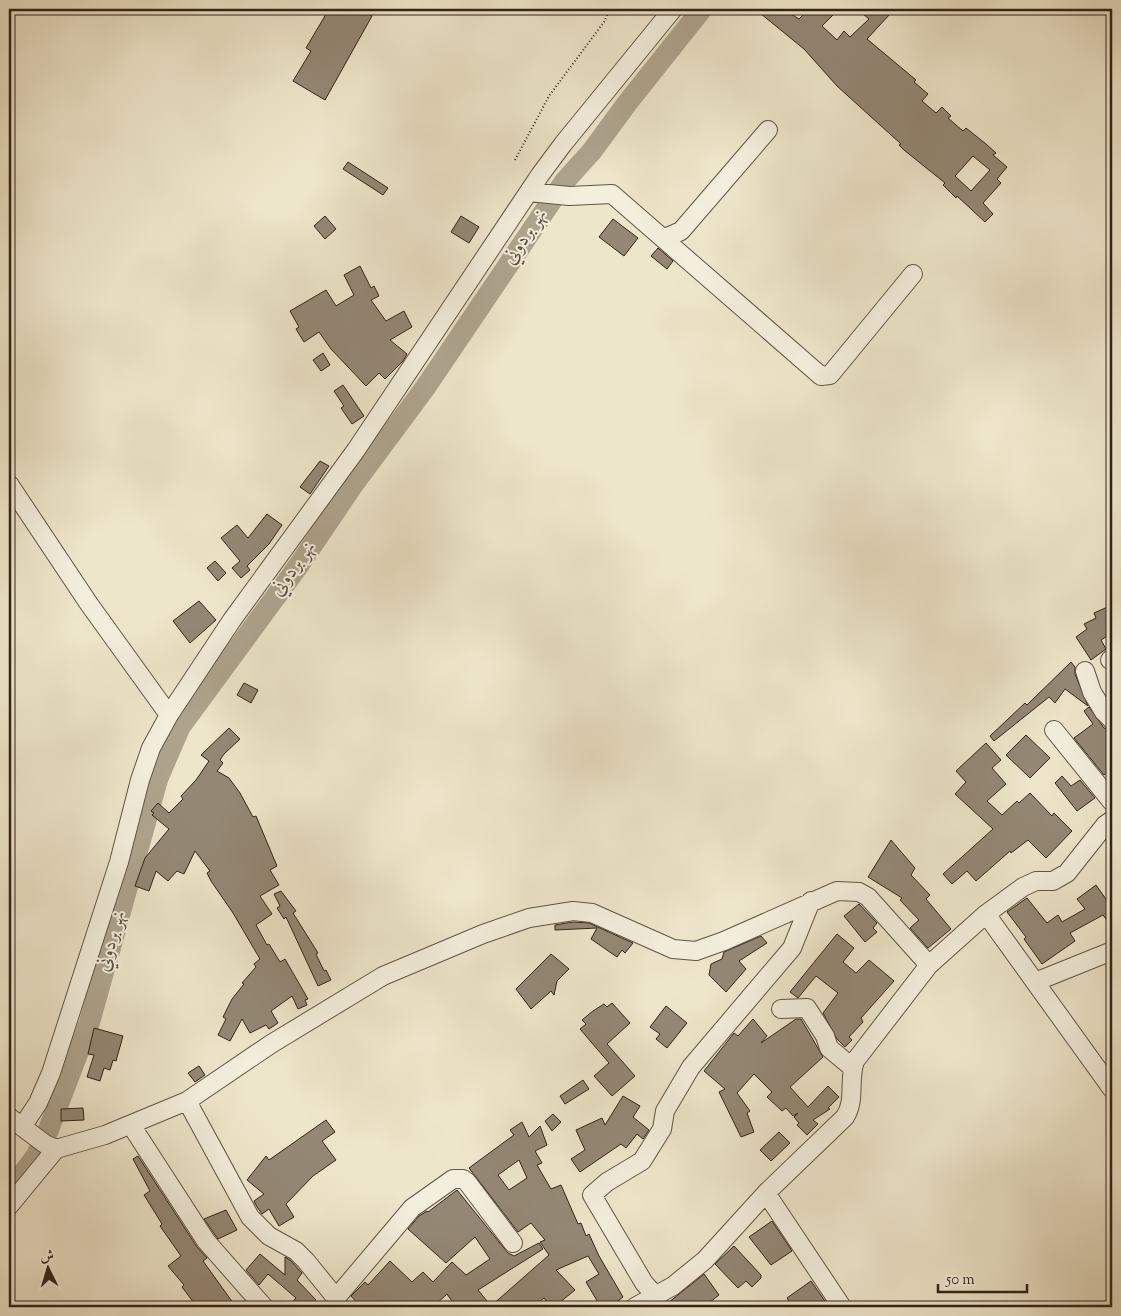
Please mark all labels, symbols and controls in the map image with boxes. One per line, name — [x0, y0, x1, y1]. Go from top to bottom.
water label: نهر بردوني — [496, 203, 556, 271]
water label: نهر بردوني — [264, 535, 324, 603]
water label: نهر بردوني — [89, 907, 135, 975]
north arrow — [22, 1244, 72, 1294]
text: ش — [39, 1246, 55, 1268]
scale bar — [938, 1261, 1027, 1293]
text: 50 m — [945, 1270, 975, 1291]

